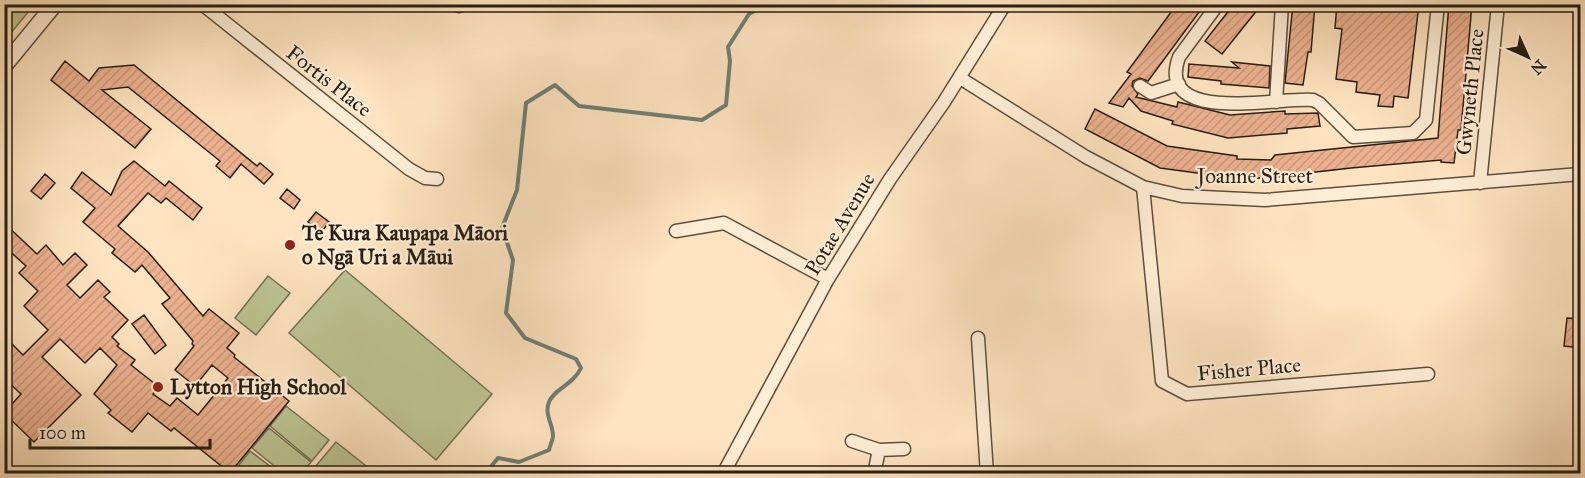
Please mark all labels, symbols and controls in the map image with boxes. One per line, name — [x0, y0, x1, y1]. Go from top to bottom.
street label: Gwyneth Place — [1450, 27, 1490, 156]
north arrow — [1498, 27, 1558, 87]
street label: Fortis Place — [281, 40, 377, 123]
text: N — [1526, 56, 1550, 79]
street label: Joanne Street — [1195, 163, 1313, 189]
street label: Potae Avenue — [799, 168, 881, 280]
place label: Te Kura Kaupapa Māori o Ngā Uri a Māui — [301, 220, 508, 270]
marker: Te Kura Kaupapa Māori o Ngā Uri a Māui — [283, 238, 297, 252]
street label: Fisher Place — [1196, 351, 1302, 386]
place label: Lytton High School — [170, 374, 347, 400]
marker: Lytton High School — [151, 380, 165, 394]
scale bar — [30, 412, 210, 450]
text: 100 m — [39, 422, 86, 444]

